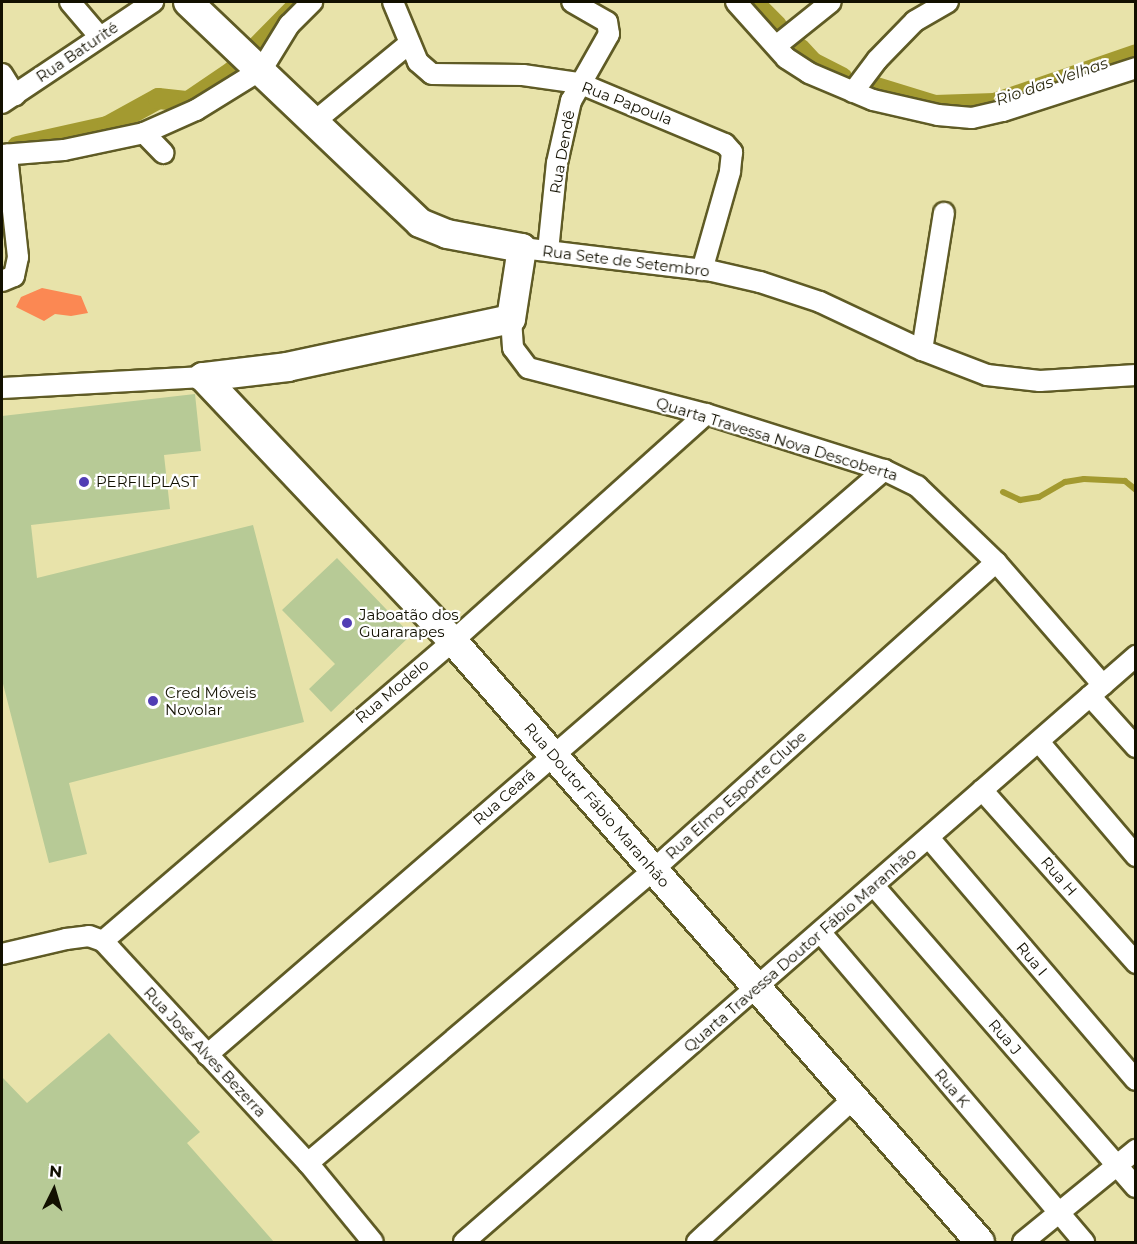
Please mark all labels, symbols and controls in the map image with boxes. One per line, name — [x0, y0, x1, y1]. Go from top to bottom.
street label: Rua Baturité — [33, 18, 121, 86]
water label: Rio das Velhas — [993, 54, 1111, 110]
street label: Rua Papoula — [579, 77, 675, 129]
street label: Rua Dendê — [546, 109, 578, 195]
street label: Rua Sete de Setembro — [541, 242, 711, 280]
street label: Quarta Travessa Nova Descoberta — [654, 394, 900, 484]
place label: PERFILPLAST — [96, 473, 198, 491]
marker: PERFILPLAST — [77, 475, 91, 489]
place label: Jaboatão dos Guararapes — [359, 605, 459, 640]
marker: Jaboatão dos Guararapes — [340, 616, 354, 630]
street label: Rua Modelo — [352, 655, 432, 727]
place label: Cred Móveis Novolar — [165, 683, 256, 718]
marker: Cred Móveis Novolar — [146, 694, 160, 708]
street label: Rua Doutor Fábio Maranhão — [521, 719, 673, 891]
street label: Rua Elmo Esporte Clube — [662, 727, 810, 863]
street label: Rua Ceará — [469, 765, 539, 829]
street label: Quarta Travessa Doutor Fábio Maranhão — [680, 844, 920, 1056]
street label: Rua H — [1037, 853, 1081, 899]
street label: Rua I — [1013, 939, 1051, 979]
street label: Rua José Alves Bezerra — [140, 983, 270, 1121]
street label: Rua J — [985, 1016, 1025, 1058]
street label: Rua K — [931, 1065, 973, 1111]
north arrow — [24, 1160, 84, 1220]
text: N — [48, 1162, 63, 1182]

